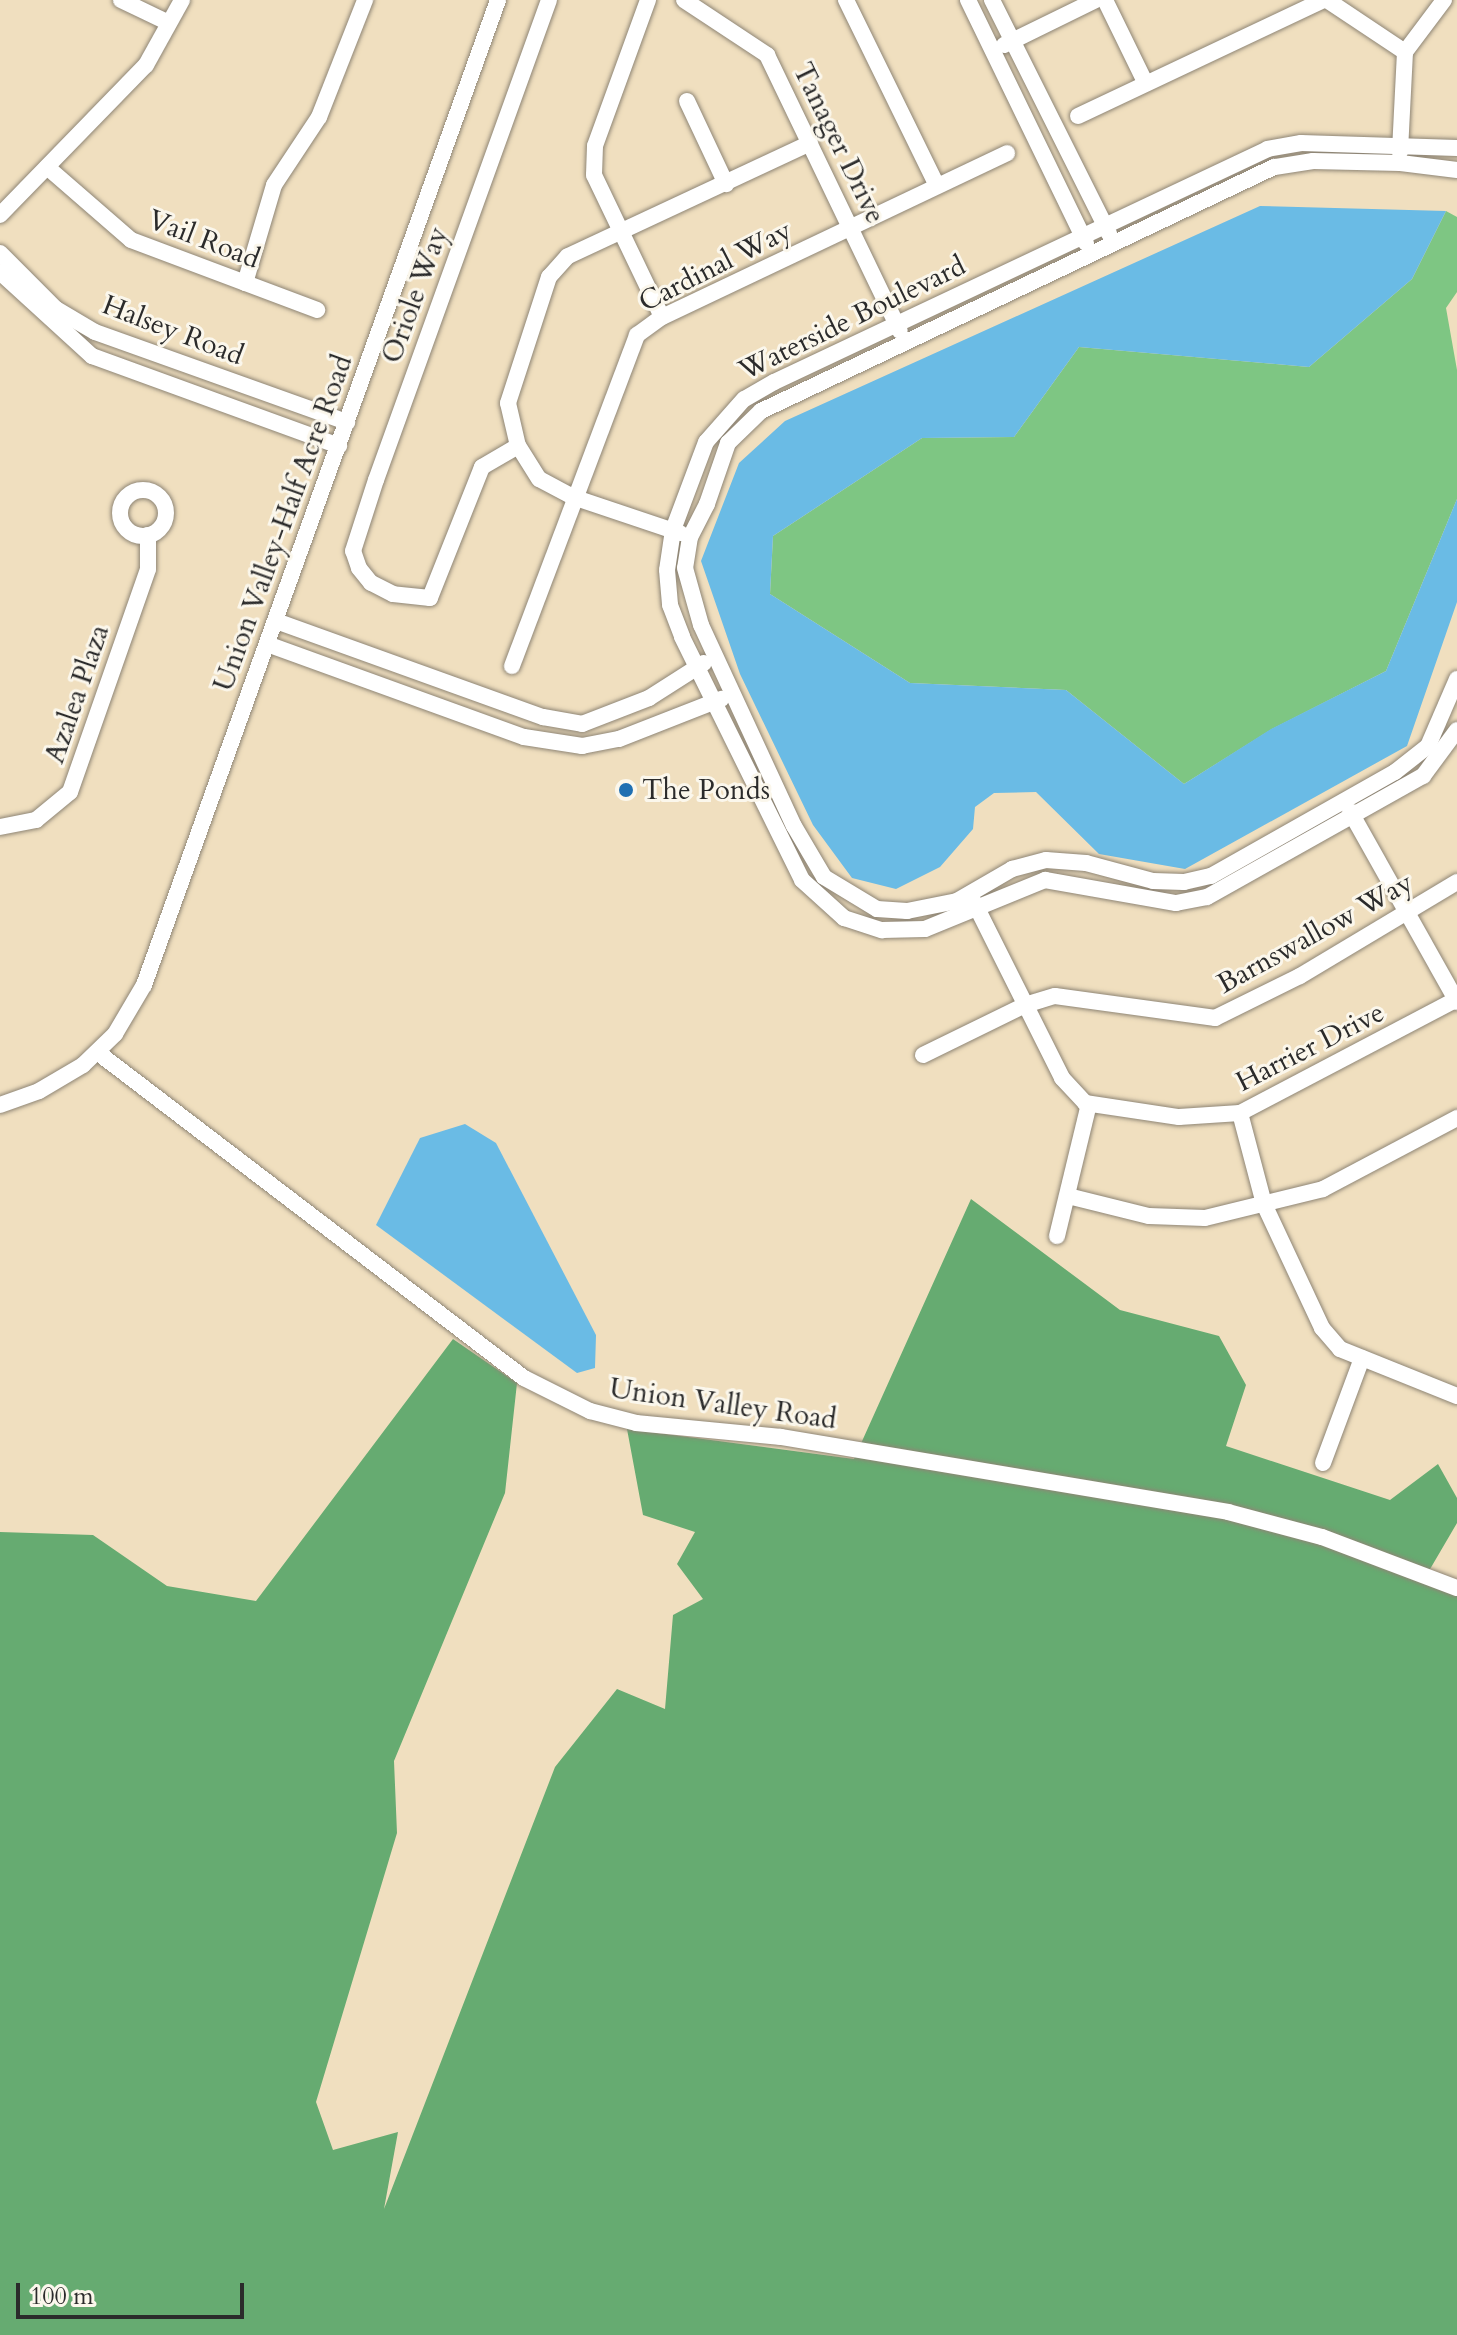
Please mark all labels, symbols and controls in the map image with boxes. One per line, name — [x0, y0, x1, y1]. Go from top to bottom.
street label: Tanager Drive — [786, 57, 892, 229]
street label: Vail Road — [143, 202, 265, 276]
street label: Cardinal Way — [633, 213, 797, 319]
street label: Oriole Way — [375, 222, 455, 368]
street label: Waterside Boulevard — [733, 249, 971, 387]
street label: Halsey Road — [98, 288, 248, 372]
street label: Union Valley-Half Acre Road — [206, 350, 360, 696]
street label: Azalea Plaza — [38, 620, 116, 768]
place label: The Ponds — [642, 773, 770, 807]
marker: The Ponds — [617, 781, 635, 799]
street label: Barnswallow Way — [1211, 865, 1419, 1001]
street label: Harrier Drive — [1230, 995, 1390, 1099]
street label: Union Valley Road — [607, 1371, 839, 1437]
scale bar — [20, 2267, 248, 2317]
text: 100 m — [30, 2280, 94, 2313]

